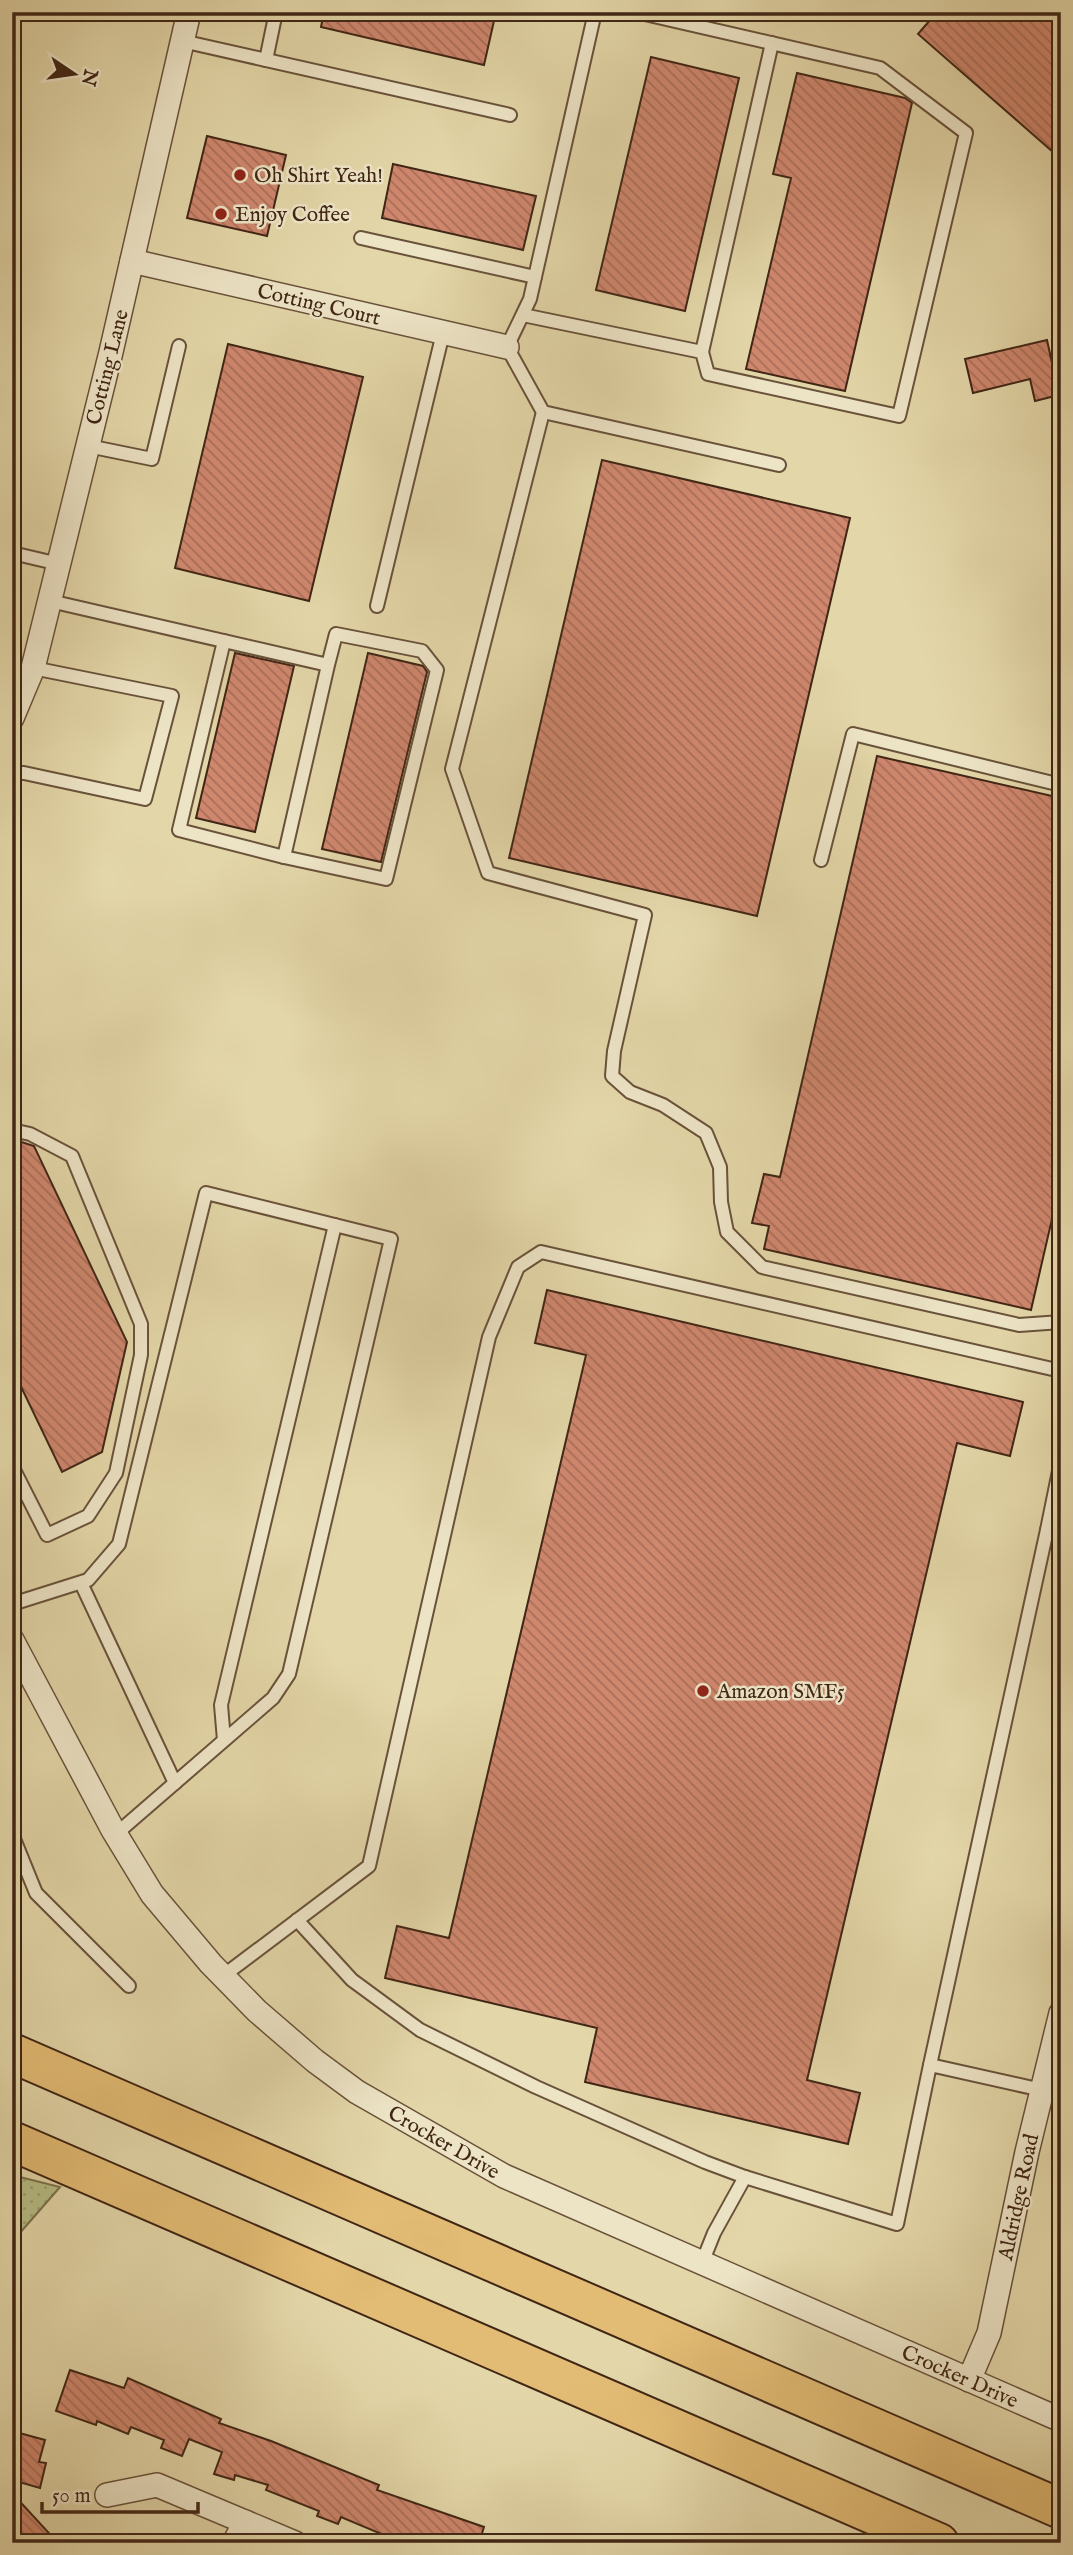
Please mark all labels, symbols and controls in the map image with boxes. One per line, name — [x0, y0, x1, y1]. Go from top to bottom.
north arrow — [38, 38, 108, 108]
text: N — [75, 66, 102, 89]
place label: Oh Shirt Yeah! — [254, 163, 383, 190]
marker: Oh Shirt Yeah! — [232, 167, 248, 183]
place label: Enjoy Coffee — [235, 202, 350, 229]
marker: Enjoy Coffee — [213, 206, 229, 222]
street label: Cotting Court — [254, 278, 383, 333]
street label: Cotting Lane — [81, 306, 136, 428]
place label: Amazon SMF5 — [716, 1679, 845, 1706]
marker: Amazon SMF5 — [695, 1683, 711, 1699]
street label: Crocker Drive — [382, 2100, 504, 2186]
street label: Aldridge Road — [993, 2131, 1046, 2264]
street label: Crocker Drive — [897, 2340, 1022, 2415]
scale bar — [42, 2471, 198, 2515]
text: 50 m — [52, 2483, 91, 2510]

